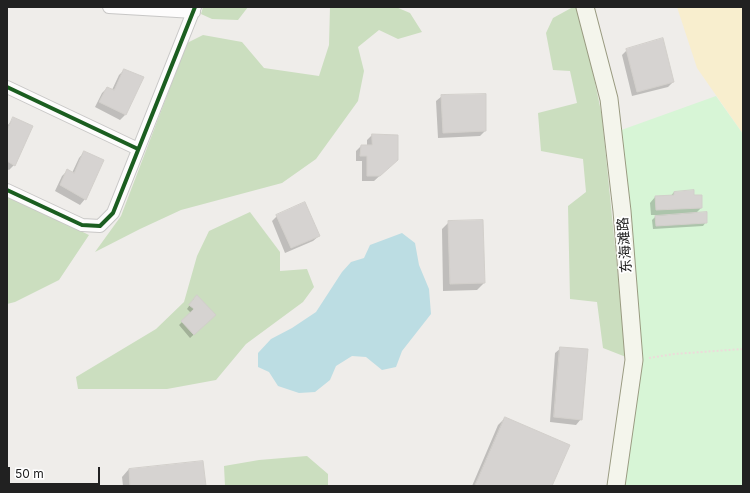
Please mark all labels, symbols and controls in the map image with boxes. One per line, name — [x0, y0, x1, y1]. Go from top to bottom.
street label: 东海滩路 — [615, 216, 635, 274]
scale bar — [10, 459, 102, 485]
text: 50 m — [15, 466, 44, 481]

